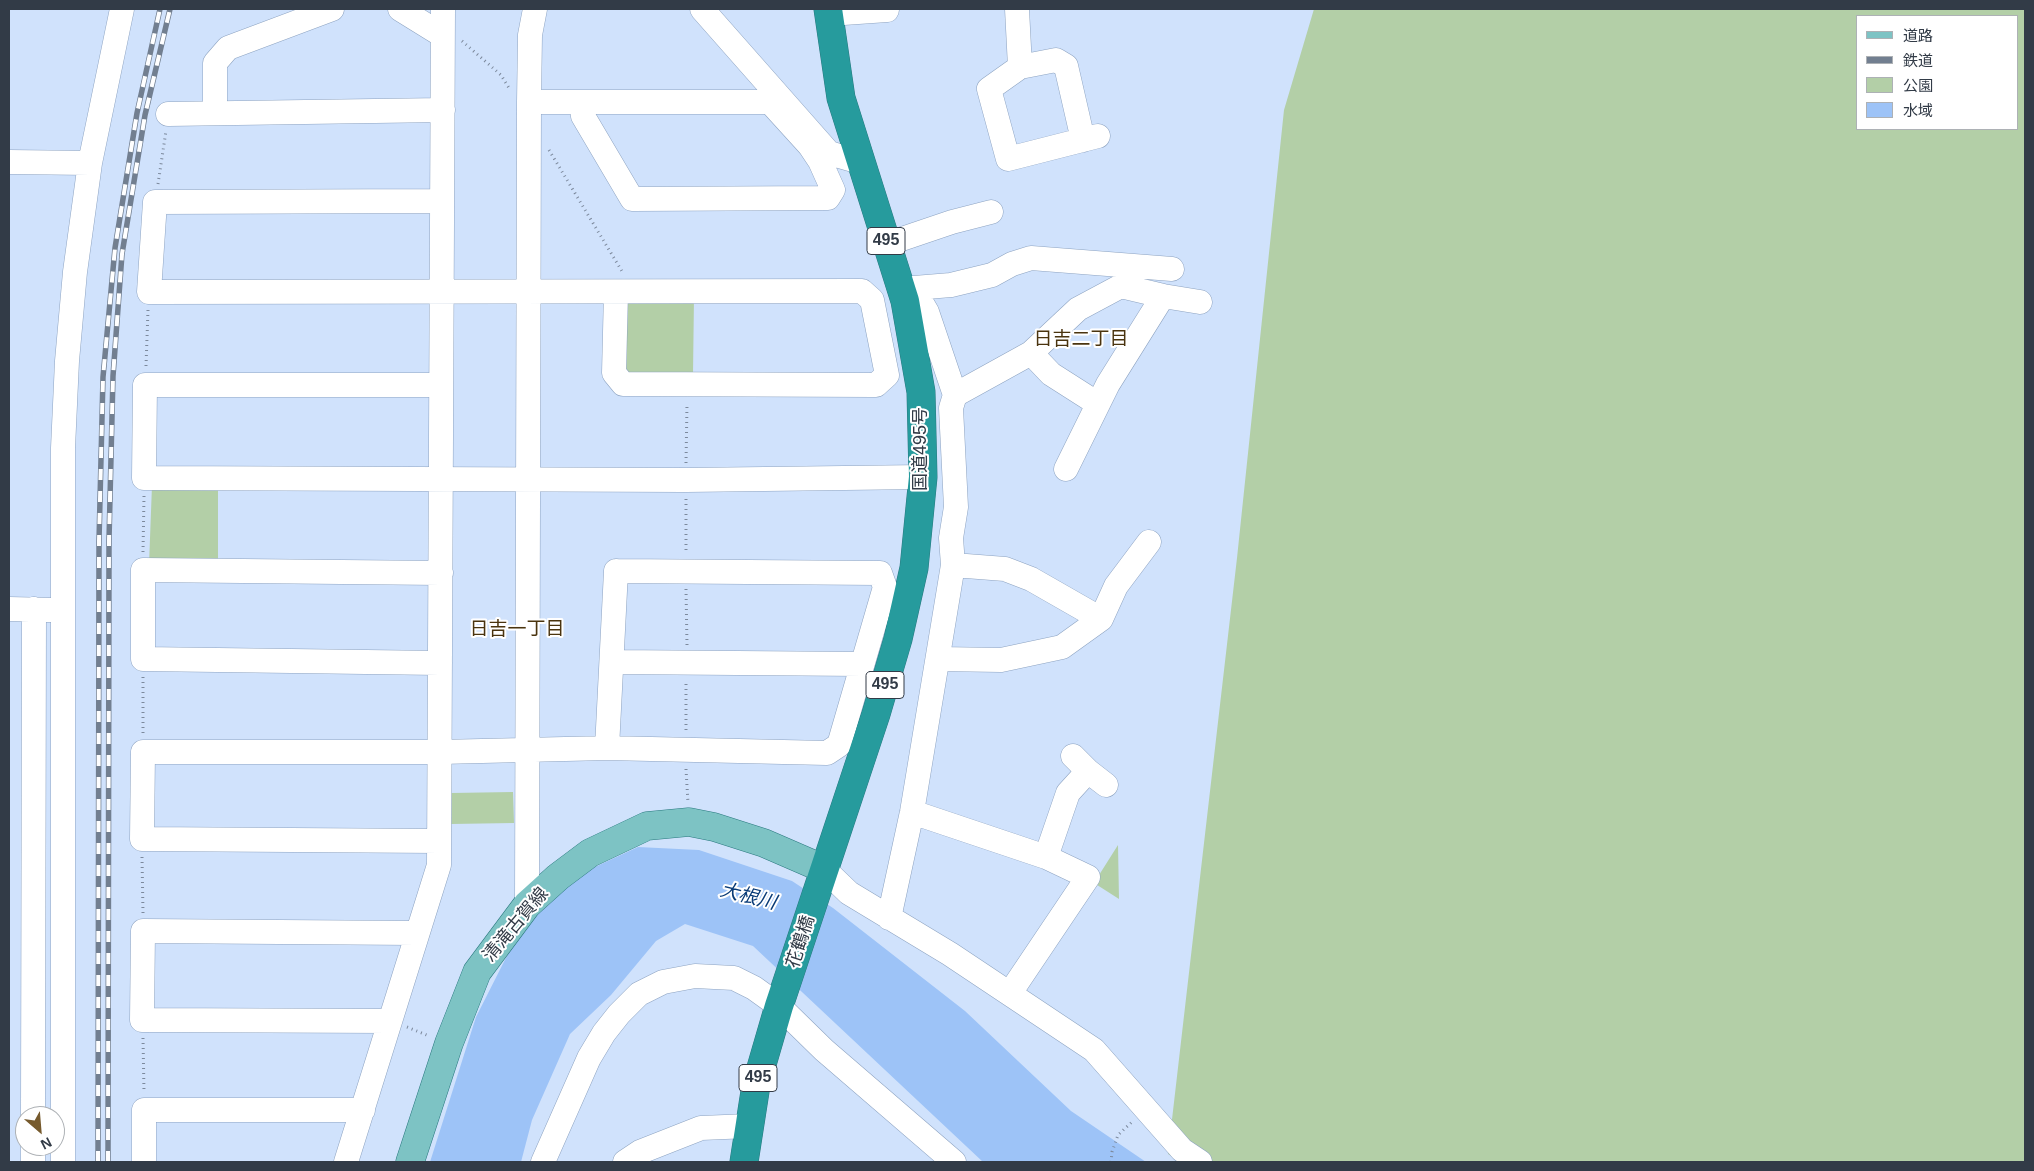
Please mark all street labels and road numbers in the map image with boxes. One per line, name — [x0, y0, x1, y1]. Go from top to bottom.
road number: 495 — [867, 228, 905, 255]
street label: 国道495号 — [910, 407, 932, 491]
road number: 495 — [866, 672, 904, 698]
street label: 清滝古賀線 — [479, 884, 553, 966]
street label: 花鶴橋 — [782, 913, 820, 971]
road number: 495 — [739, 1064, 777, 1092]

